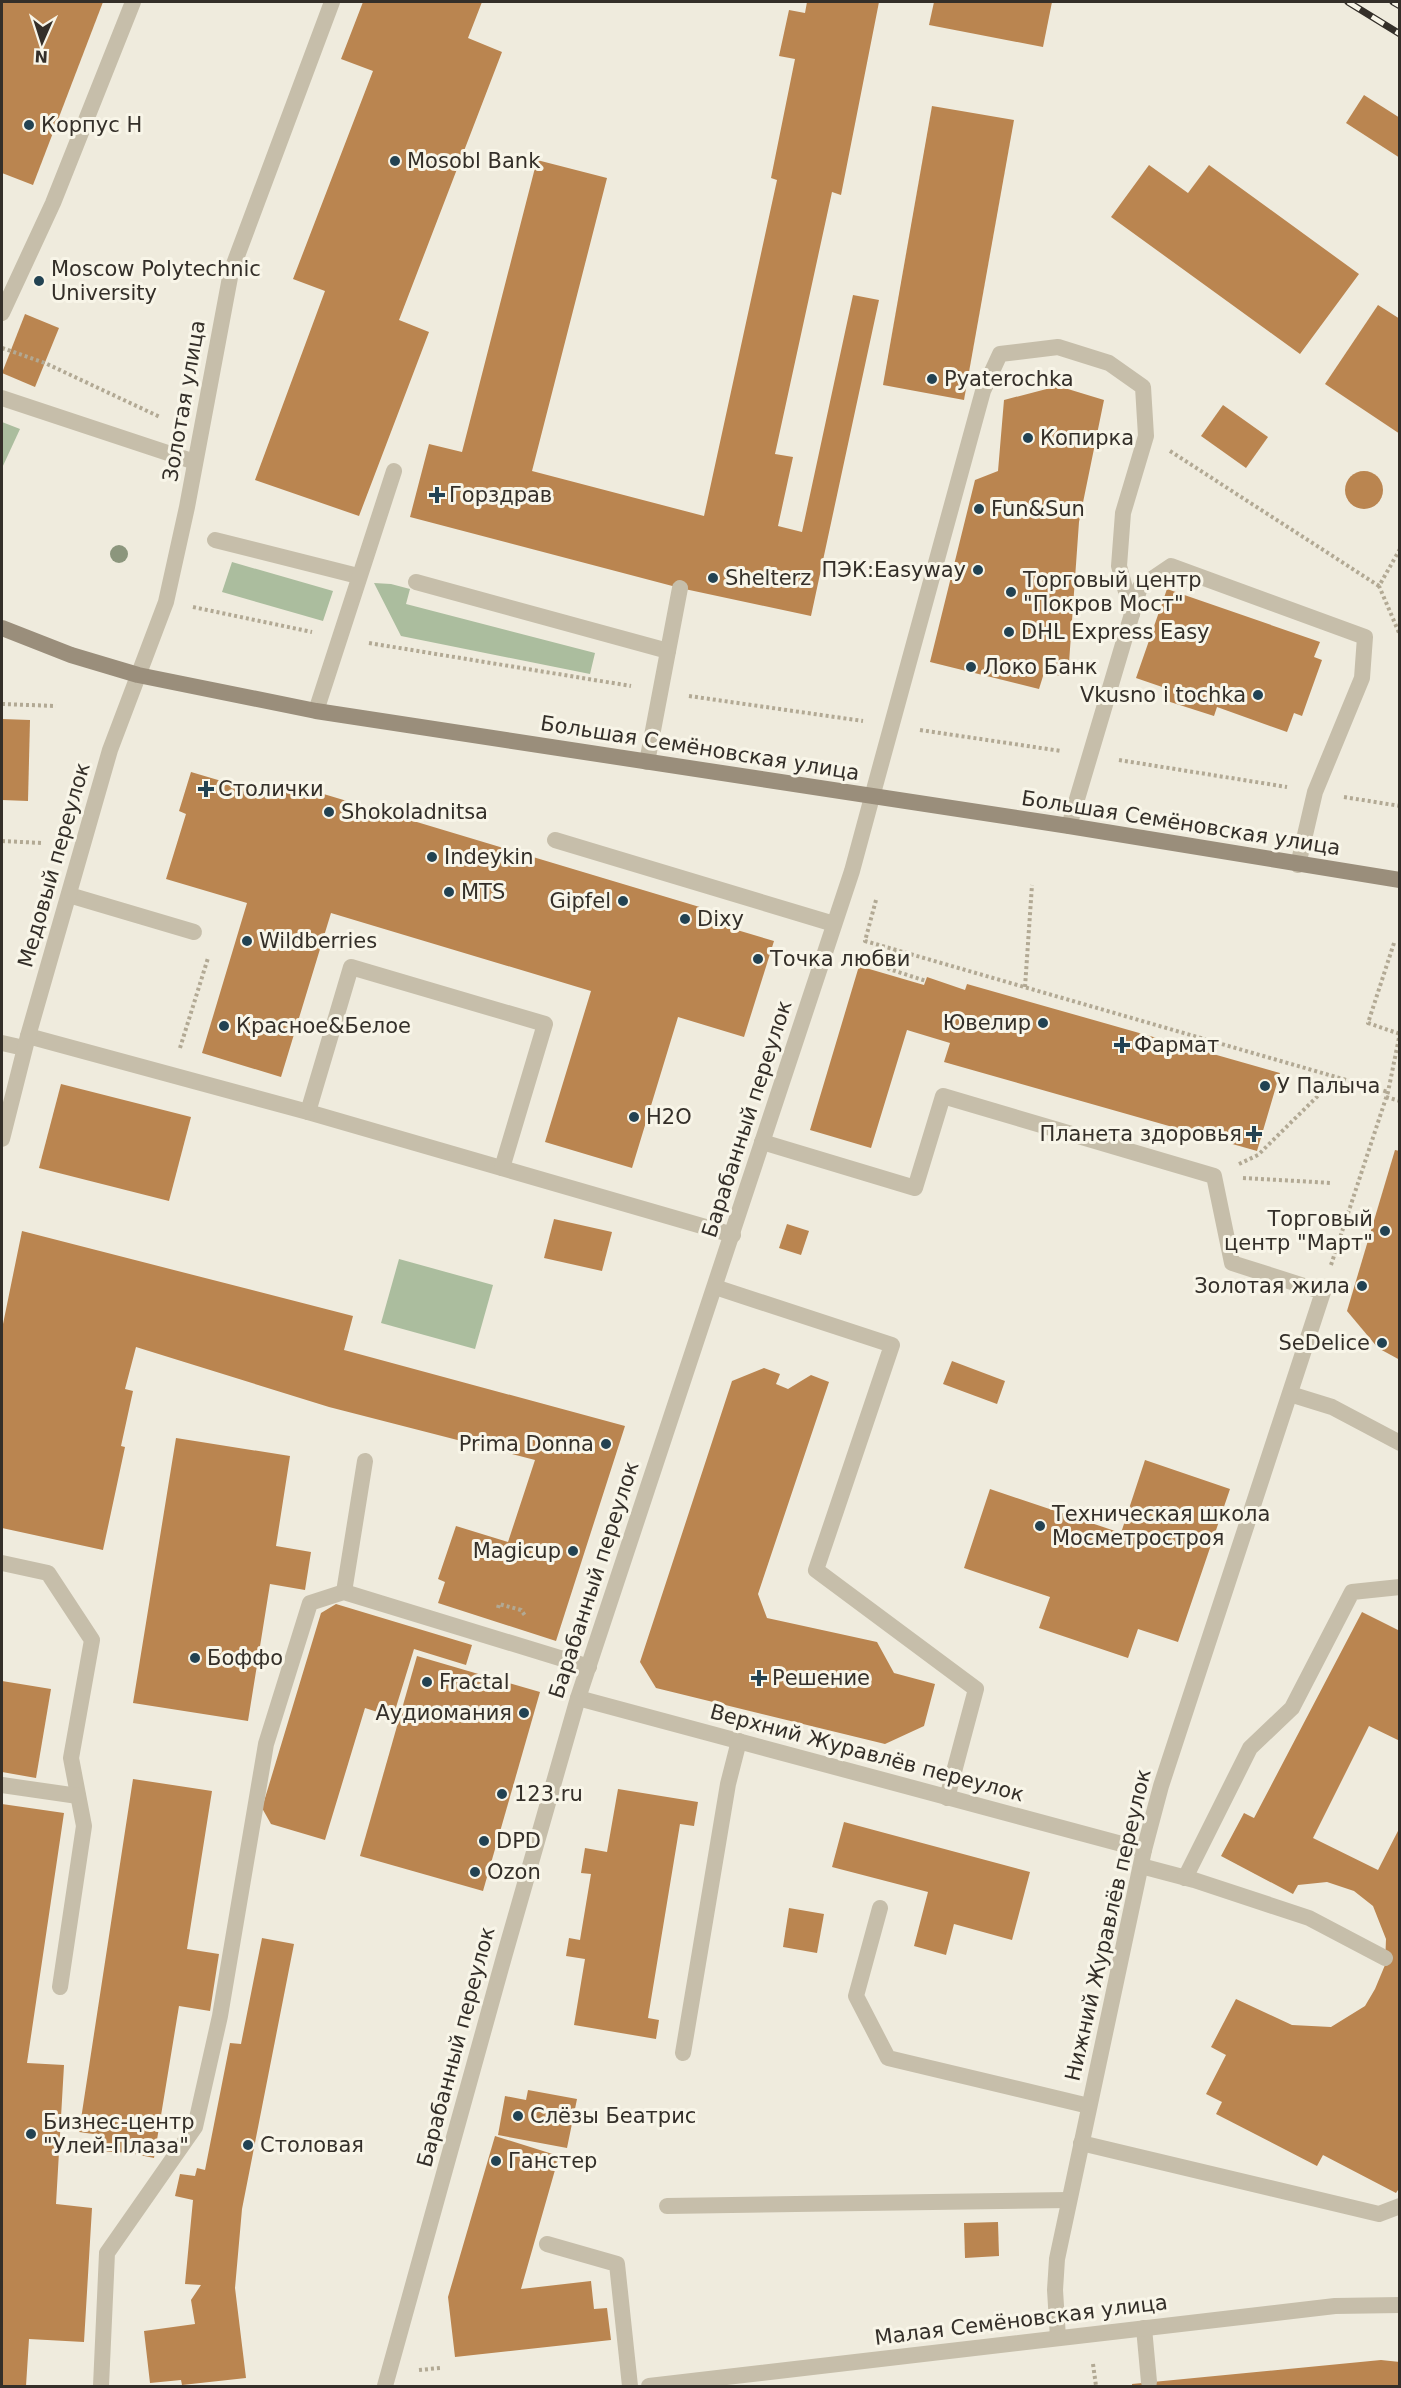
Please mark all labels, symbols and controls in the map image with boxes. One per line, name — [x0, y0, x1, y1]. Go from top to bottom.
north arrow — [12, 12, 72, 72]
text: N — [34, 47, 48, 66]
place label: Корпус Н — [41, 113, 142, 137]
marker: Корпус Н — [22, 118, 36, 132]
place label: Mosobl Bank — [407, 149, 541, 173]
marker: Mosobl Bank — [388, 154, 402, 168]
place label: Moscow Polytechnic University — [51, 257, 261, 305]
marker: Moscow Polytechnic University — [32, 274, 46, 288]
street label: Золотая улица — [158, 318, 210, 484]
place label: Pyaterochka — [944, 367, 1074, 391]
marker: Pyaterochka — [925, 372, 939, 386]
place label: Копирка — [1040, 426, 1134, 450]
marker: Копирка — [1021, 431, 1035, 445]
place label: Горздрав — [449, 483, 552, 507]
marker: Горздрав — [430, 488, 444, 502]
place label: Fun&Sun — [991, 497, 1085, 521]
marker: Fun&Sun — [972, 502, 986, 516]
place label: ПЭК:Easyway — [822, 558, 966, 582]
marker: ПЭК:Easyway — [971, 563, 985, 577]
place label: Shelterz — [725, 566, 811, 590]
place label: Торговый центр "Покров Мост" — [1022, 568, 1202, 616]
marker: Shelterz — [706, 571, 720, 585]
marker: Торговый центр "Покров Мост" — [1004, 585, 1018, 599]
place label: DHL Express Easy — [1021, 620, 1210, 644]
marker: DHL Express Easy — [1002, 625, 1016, 639]
place label: Локо Банк — [983, 655, 1098, 679]
marker: Локо Банк — [964, 660, 978, 674]
place label: Vkusno i tochka — [1080, 683, 1246, 707]
marker: Vkusno i tochka — [1251, 688, 1265, 702]
street label: Большая Семёновская улица — [539, 711, 861, 785]
street label: Медовый переулок — [13, 760, 95, 970]
place label: Столички — [218, 777, 324, 801]
marker: Столички — [199, 782, 213, 796]
street label: Большая Семёновская улица — [1020, 786, 1342, 860]
place label: Shokoladnitsa — [341, 800, 488, 824]
marker: Shokoladnitsa — [322, 805, 336, 819]
place label: Indeykin — [444, 845, 534, 869]
marker: Indeykin — [425, 850, 439, 864]
place label: MTS — [461, 880, 505, 904]
marker: MTS — [442, 885, 456, 899]
place label: Gipfel — [549, 889, 611, 913]
marker: Gipfel — [616, 894, 630, 908]
place label: Dixy — [697, 907, 744, 931]
marker: Dixy — [678, 912, 692, 926]
place label: Wildberries — [259, 929, 377, 953]
marker: Wildberries — [240, 934, 254, 948]
place label: Точка любви — [769, 947, 910, 971]
marker: Точка любви — [751, 952, 765, 966]
street label: Барабанный переулок — [697, 997, 797, 1241]
place label: Ювелир — [943, 1011, 1031, 1035]
place label: Красное&Белое — [236, 1014, 411, 1038]
marker: Ювелир — [1036, 1016, 1050, 1030]
marker: Красное&Белое — [217, 1019, 231, 1033]
place label: Фармат — [1134, 1033, 1219, 1057]
marker: Фармат — [1115, 1038, 1129, 1052]
place label: У Палыча — [1277, 1074, 1380, 1098]
marker: У Палыча — [1258, 1079, 1272, 1093]
place label: H2O — [646, 1105, 692, 1129]
marker: H2O — [627, 1110, 641, 1124]
place label: Планета здоровья — [1039, 1122, 1242, 1146]
marker: Планета здоровья — [1247, 1127, 1261, 1141]
place label: Торговый центр "Март" — [1224, 1207, 1373, 1255]
marker: Торговый центр "Март" — [1378, 1224, 1392, 1238]
place label: Золотая жила — [1194, 1274, 1350, 1298]
marker: Золотая жила — [1355, 1279, 1369, 1293]
place label: SeDelice — [1279, 1331, 1370, 1355]
marker: SeDelice — [1375, 1336, 1389, 1350]
place label: Prima Donna — [459, 1432, 594, 1456]
marker: Prima Donna — [599, 1437, 613, 1451]
street label: Барабанный переулок — [544, 1458, 644, 1702]
place label: Техническая школа Мосметростроя — [1051, 1502, 1270, 1550]
marker: Техническая школа Мосметростроя — [1033, 1519, 1047, 1533]
place label: Magicup — [473, 1539, 561, 1563]
marker: Magicup — [566, 1544, 580, 1558]
place label: Боффо — [207, 1646, 283, 1670]
marker: Боффо — [188, 1651, 202, 1665]
place label: Решение — [772, 1666, 870, 1690]
marker: Решение — [750, 1669, 768, 1687]
place label: Fractal — [439, 1670, 510, 1694]
marker: Fractal — [420, 1675, 434, 1689]
street label: Верхний Журавлёв переулок — [707, 1699, 1027, 1807]
place label: Аудиомания — [375, 1701, 512, 1725]
marker: Аудиомания — [517, 1706, 531, 1720]
street label: Нижний Журавлёв переулок — [1060, 1767, 1156, 2083]
place label: 123.ru — [514, 1782, 583, 1806]
marker: 123.ru — [495, 1787, 509, 1801]
place label: DPD — [496, 1829, 541, 1853]
marker: DPD — [477, 1834, 491, 1848]
place label: Ozon — [487, 1860, 541, 1884]
marker: Ozon — [468, 1865, 482, 1879]
street label: Барабанный переулок — [412, 1924, 500, 2170]
place label: Слёзы Беатрис — [530, 2104, 696, 2128]
marker: Слёзы Беатрис — [511, 2109, 525, 2123]
place label: Бизнес-центр "Улей-Плаза" — [43, 2110, 195, 2158]
marker: Бизнес-центр "Улей-Плаза" — [24, 2127, 38, 2141]
place label: Столовая — [260, 2133, 364, 2157]
marker: Столовая — [241, 2138, 255, 2152]
place label: Ганстер — [508, 2149, 597, 2173]
marker: Ганстер — [489, 2154, 503, 2168]
street label: Малая Семёновская улица — [873, 2290, 1169, 2350]

